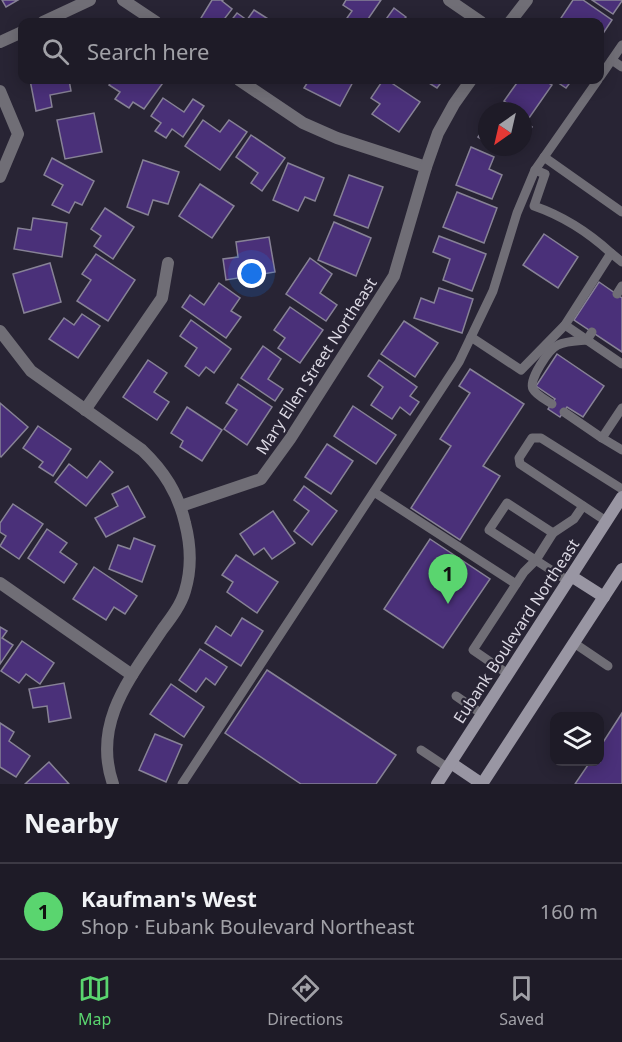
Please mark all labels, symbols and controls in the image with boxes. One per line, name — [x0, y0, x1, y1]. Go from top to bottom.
search box — [18, 18, 604, 84]
icon: search — [39, 35, 72, 68]
text: Search here — [87, 36, 209, 66]
north arrow — [478, 102, 532, 156]
your location — [237, 259, 266, 288]
street label: Mary Ellen Street Northeast — [250, 273, 382, 459]
street label: Eubank Boulevard Northeast — [448, 534, 584, 728]
pin: 1 — [428, 554, 468, 604]
map controls — [550, 712, 604, 766]
button: layers — [550, 712, 604, 766]
text: Nearby — [24, 805, 119, 841]
text: Kaufman's West — [81, 883, 257, 913]
text: 1 — [38, 898, 49, 925]
text: 160 m — [540, 898, 598, 925]
text: Shop · Eubank Boulevard Northeast — [81, 913, 414, 940]
tab: Map — [78, 972, 111, 1030]
tab: Directions — [267, 972, 343, 1030]
tab: Saved — [499, 972, 544, 1030]

